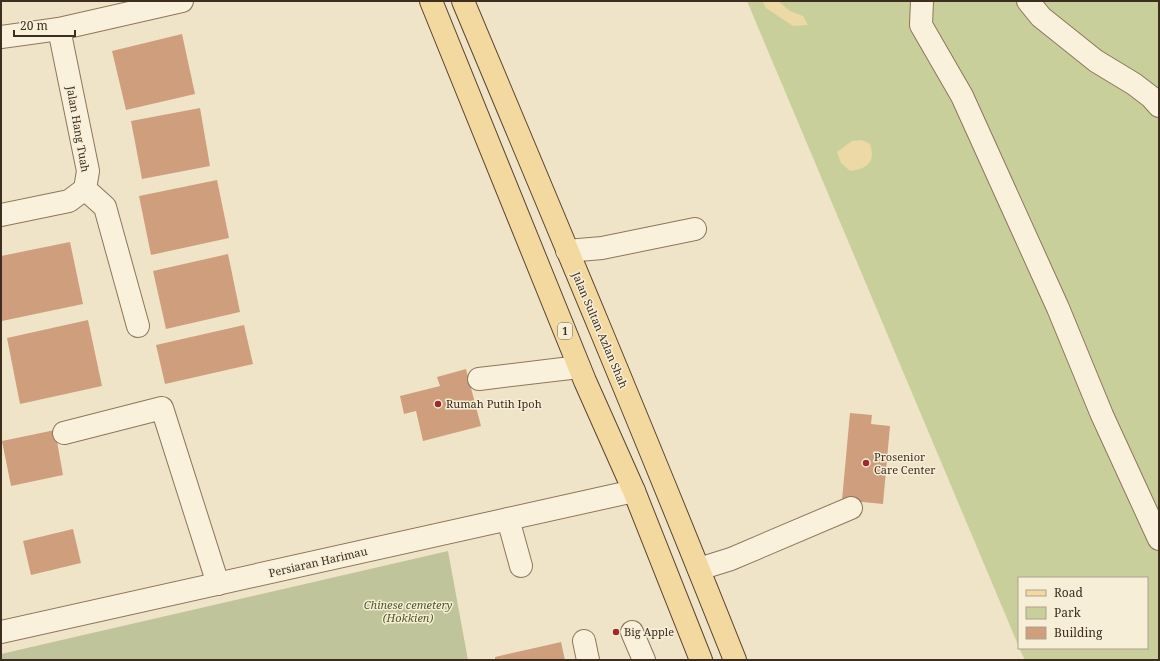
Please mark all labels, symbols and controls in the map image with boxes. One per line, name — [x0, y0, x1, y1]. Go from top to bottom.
scale bar — [14, 12, 75, 38]
text: 20 m — [20, 17, 48, 34]
street label: Jalan Hang Tuah — [63, 84, 93, 173]
street label: Jalan Sultan Azlan Shah — [569, 268, 632, 390]
road number: 1 — [558, 323, 572, 339]
place label: Rumah Putih Ipoh — [446, 396, 542, 411]
marker: Rumah Putih Ipoh — [433, 399, 443, 409]
place label: Prosenior Care Center — [874, 449, 936, 477]
marker: Prosenior Care Center — [861, 458, 871, 468]
street label: Persiaran Harimau — [267, 543, 369, 580]
legend — [1018, 577, 1148, 649]
text: Road — [1054, 584, 1084, 601]
park label: Chinese cemetery (Hokkien) — [364, 597, 453, 625]
text: Park — [1054, 604, 1082, 621]
place label: Big Apple — [624, 624, 674, 639]
text: Building — [1054, 624, 1103, 641]
marker: Big Apple — [611, 627, 621, 637]

